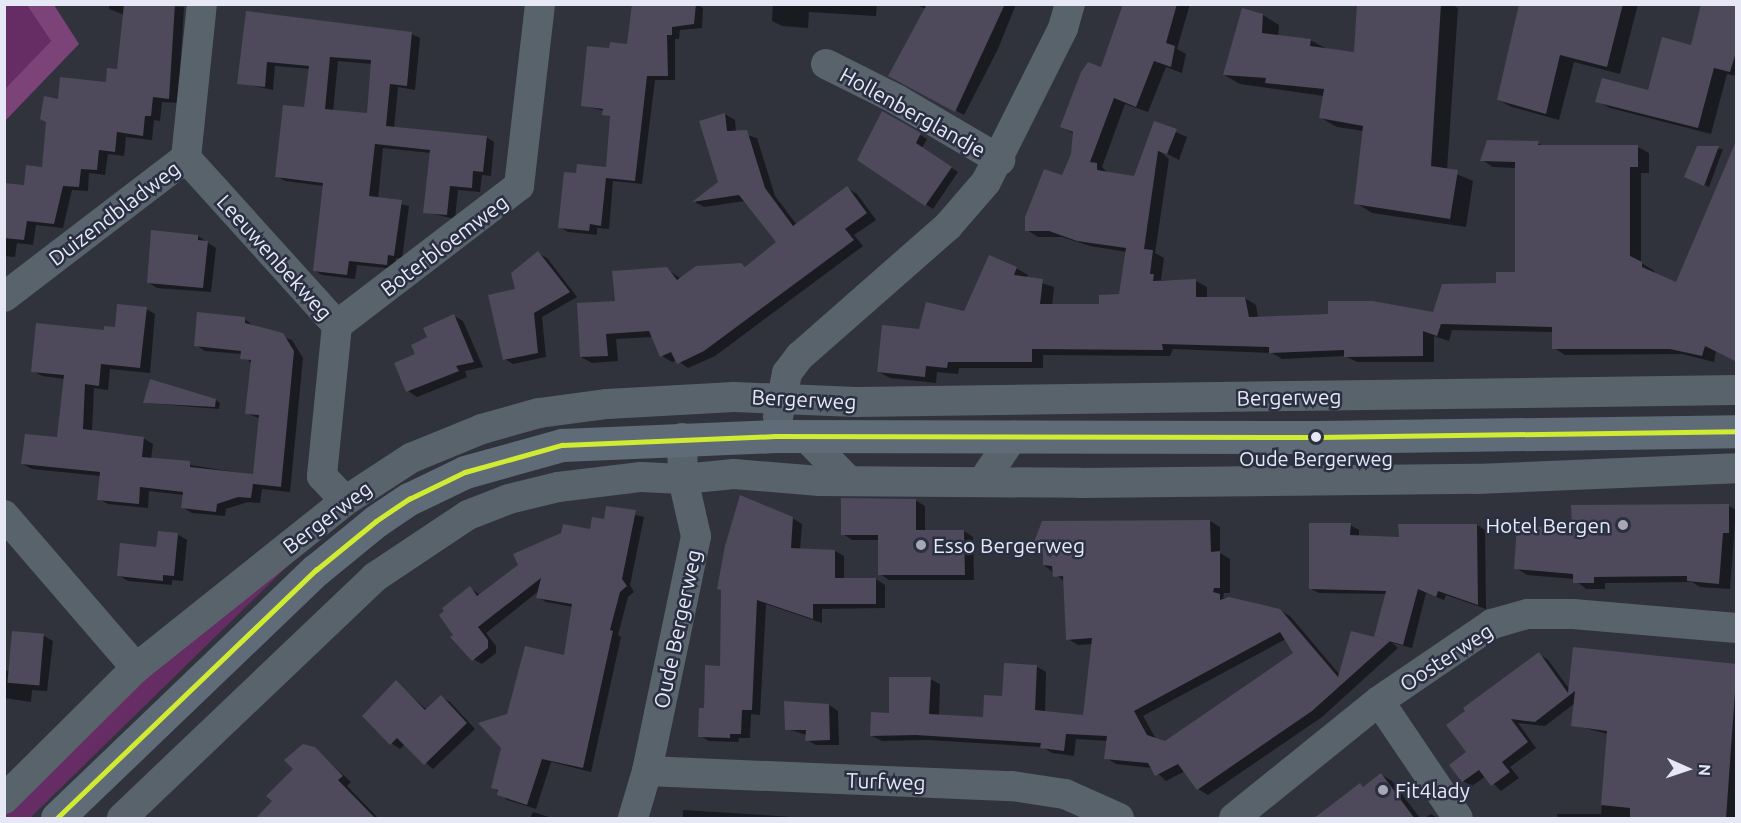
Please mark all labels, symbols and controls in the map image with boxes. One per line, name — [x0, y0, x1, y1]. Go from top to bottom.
street label: Hollenberglandje — [836, 62, 990, 162]
street label: Duizendbladweg — [43, 155, 185, 271]
street label: Leeuwenbekweg — [212, 189, 338, 325]
street label: Boterbloemweg — [375, 189, 513, 301]
street label: Bergerweg — [1236, 383, 1342, 411]
street label: Bergerweg — [751, 384, 857, 414]
marker: Oude Bergerweg — [1310, 431, 1322, 443]
place label: Oude Bergerweg — [1239, 446, 1393, 470]
street label: Bergerweg — [278, 475, 376, 559]
place label: Hotel Bergen — [1485, 512, 1611, 538]
marker: Hotel Bergen — [1616, 518, 1630, 532]
place label: Esso Bergerweg — [933, 532, 1085, 558]
marker: Esso Bergerweg — [914, 538, 928, 552]
street label: Oude Bergerweg — [648, 547, 706, 711]
street label: Oosterweg — [1395, 618, 1497, 696]
north arrow — [1657, 739, 1717, 799]
text: N — [1696, 764, 1714, 776]
street label: Turfweg — [846, 767, 926, 795]
place label: Fit4lady — [1395, 777, 1470, 803]
marker: Fit4lady — [1376, 783, 1390, 797]

